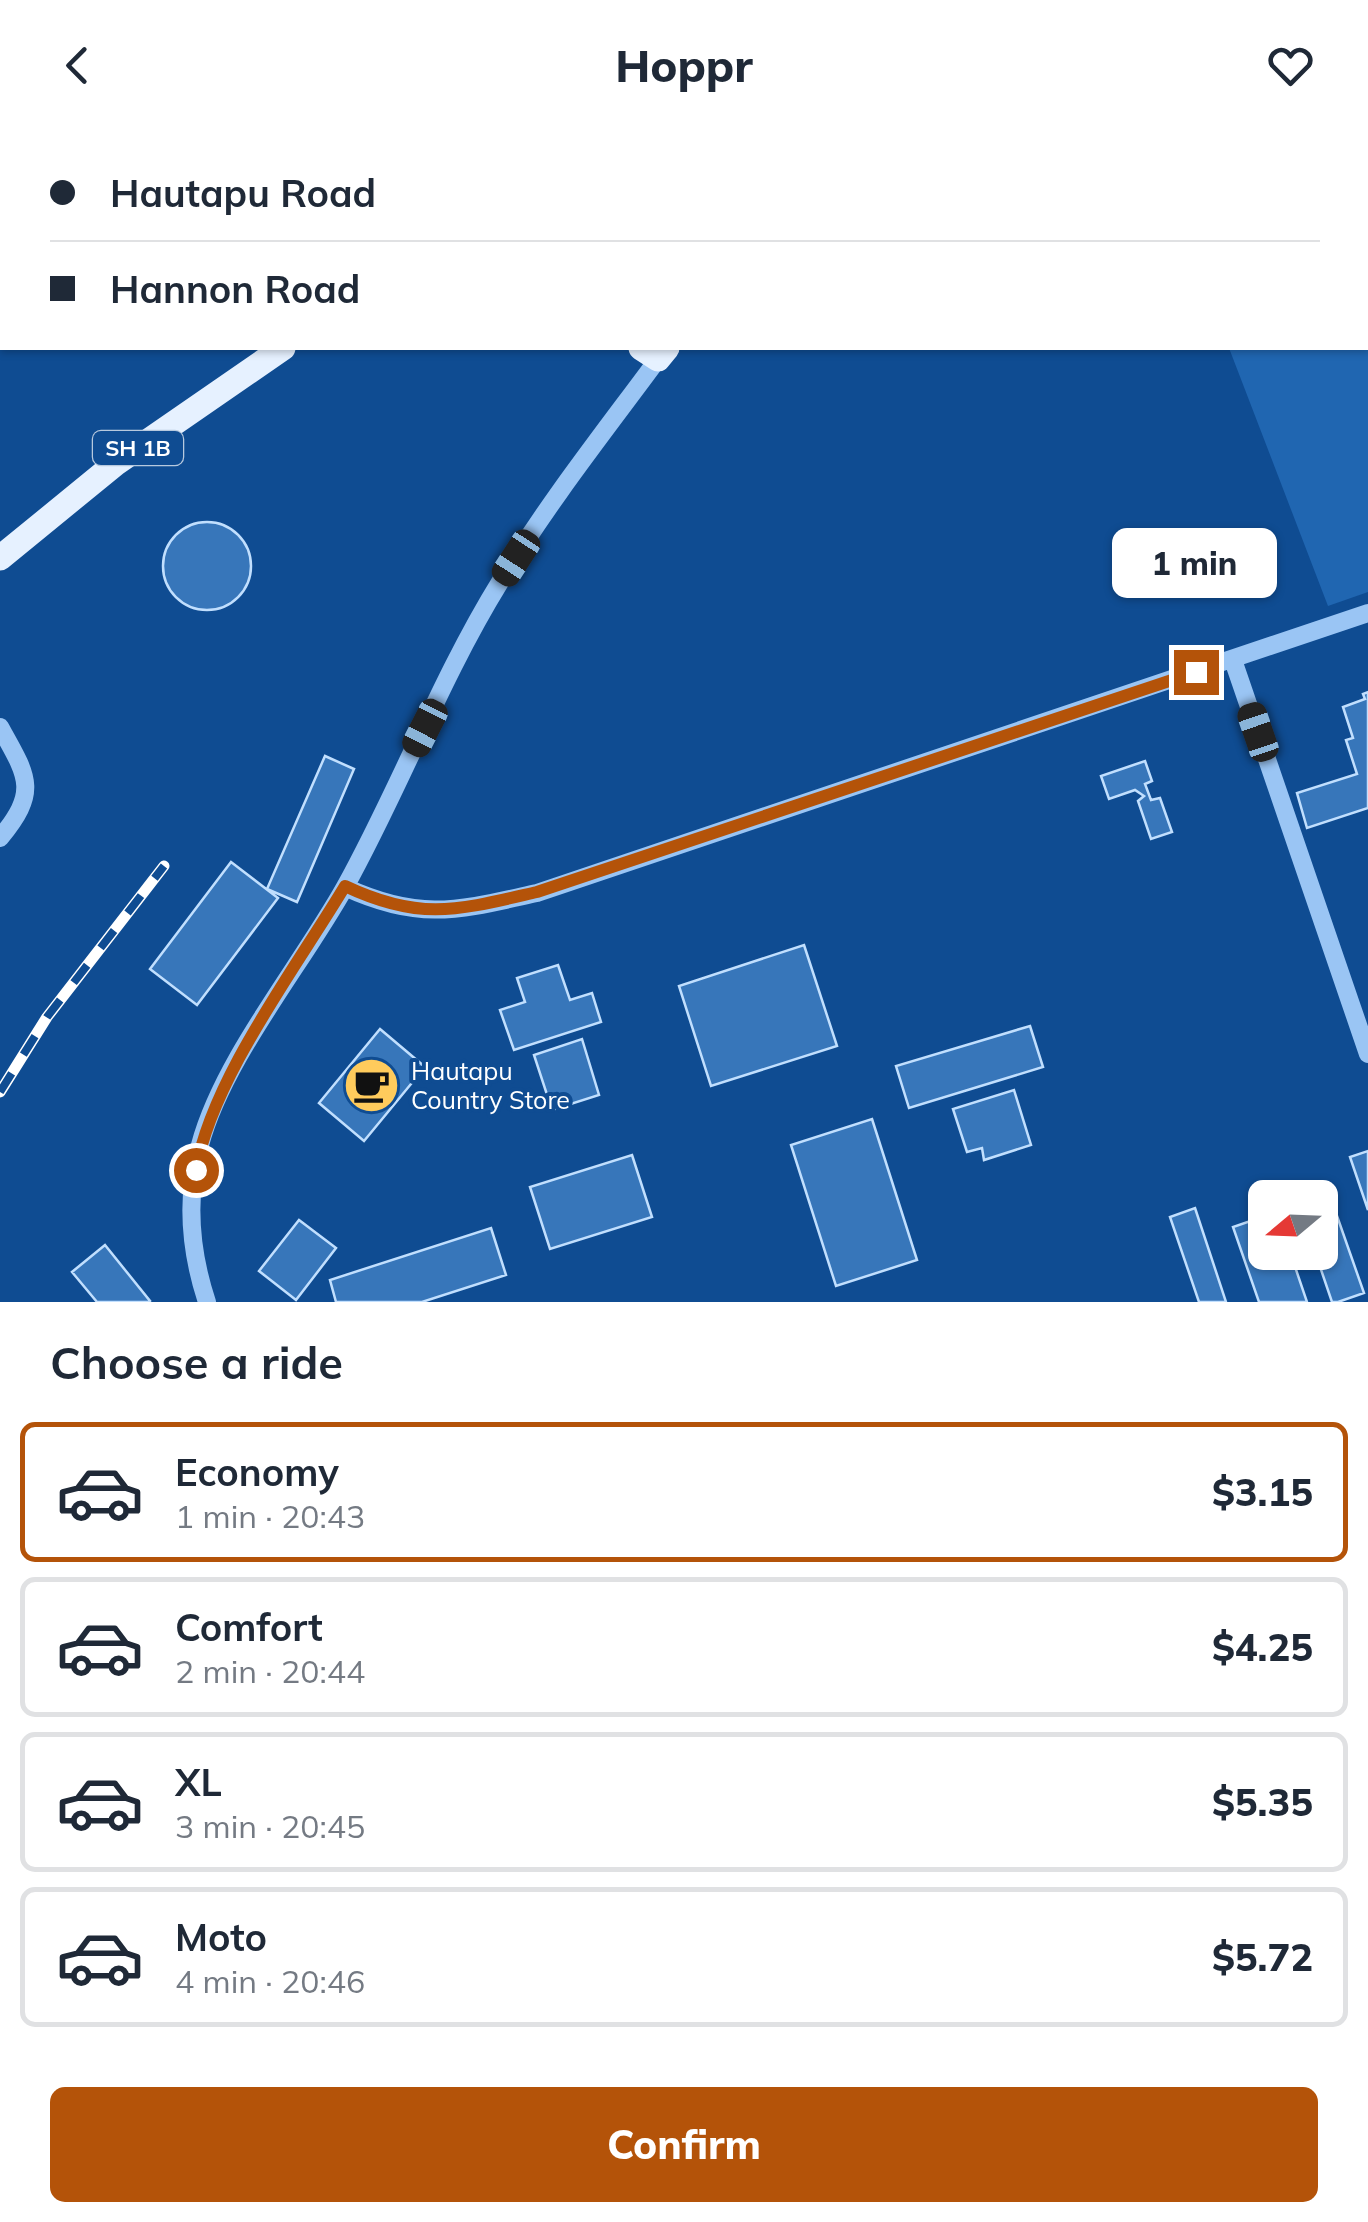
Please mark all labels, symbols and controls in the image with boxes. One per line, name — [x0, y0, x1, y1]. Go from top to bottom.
text: Hoppr — [615, 37, 753, 93]
icon: back — [50, 38, 105, 93]
icon: heart — [1263, 38, 1318, 93]
text: Hautapu Road — [110, 169, 376, 217]
text: Hannon Road — [110, 265, 360, 313]
road number: SH 1B — [93, 431, 183, 465]
car — [487, 525, 545, 591]
callout: 1 min — [1114, 527, 1278, 597]
text: 1 min — [1152, 543, 1237, 583]
route end — [1174, 650, 1219, 695]
car — [398, 694, 452, 762]
car — [1234, 699, 1282, 765]
cafe icon: Hautapu Country Store — [342, 1055, 402, 1115]
place label: Hautapu Country Store — [411, 1055, 570, 1115]
route start — [174, 1148, 219, 1193]
north arrow — [1248, 1180, 1338, 1270]
map controls — [1248, 1180, 1338, 1270]
text: Choose a ride — [50, 1334, 343, 1390]
icon: car — [55, 1447, 145, 1537]
text: Economy — [175, 1448, 339, 1496]
text: $3.15 — [1212, 1468, 1313, 1516]
text: 1 min · 20:43 — [175, 1496, 365, 1536]
icon: car — [55, 1602, 145, 1692]
text: Comfort — [175, 1603, 323, 1651]
text: $4.25 — [1212, 1623, 1313, 1671]
text: 2 min · 20:44 — [175, 1651, 365, 1691]
icon: car — [55, 1757, 145, 1847]
text: XL — [175, 1758, 222, 1806]
text: $5.35 — [1212, 1778, 1313, 1826]
text: 3 min · 20:45 — [175, 1806, 365, 1846]
icon: car — [55, 1912, 145, 2002]
text: Moto — [175, 1913, 267, 1961]
text: $5.72 — [1212, 1933, 1313, 1981]
text: 4 min · 20:46 — [175, 1961, 365, 2001]
button: Confirm — [50, 2087, 1318, 2202]

